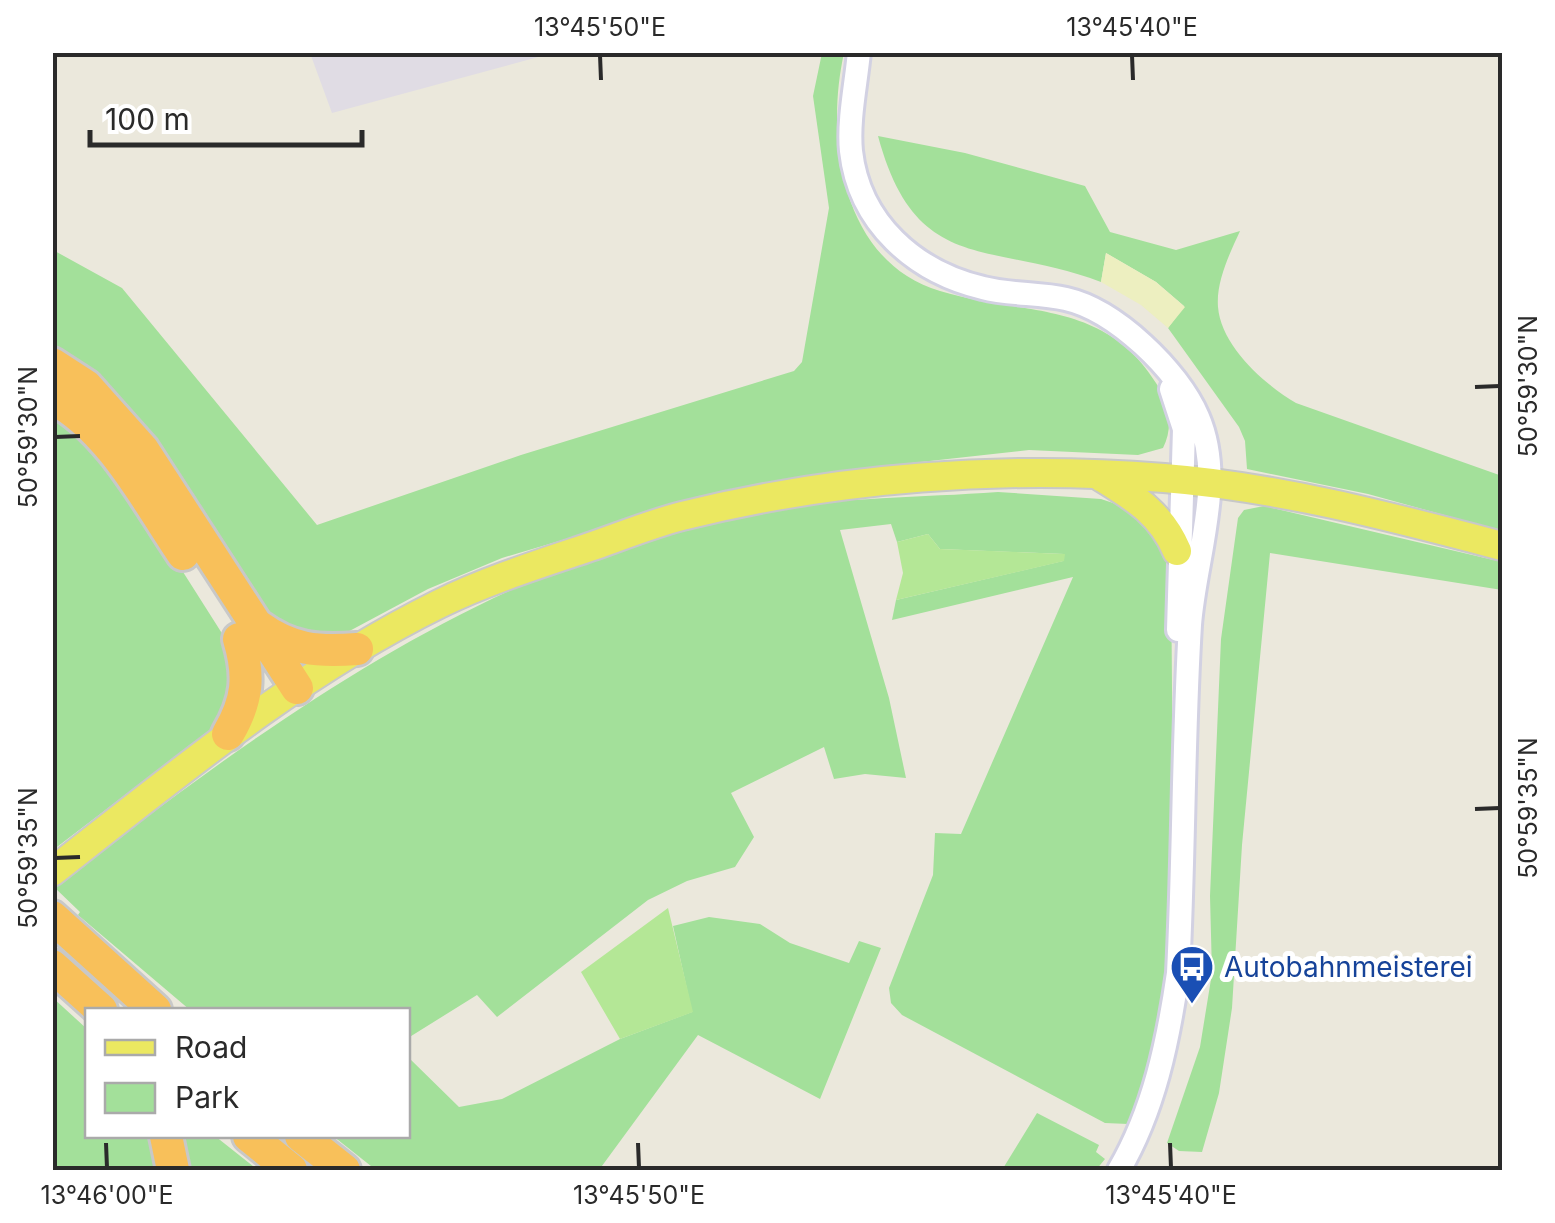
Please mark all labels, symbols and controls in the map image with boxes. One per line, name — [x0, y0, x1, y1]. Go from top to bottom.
text: 13°45'50"E — [534, 12, 666, 42]
text: 13°45'40"E — [1066, 12, 1198, 42]
scale bar — [90, 85, 362, 147]
text: 100 m — [105, 101, 190, 137]
text: 50°59'30"N — [1513, 315, 1543, 457]
text: 50°59'30"N — [13, 366, 43, 508]
text: 50°59'35"N — [1513, 737, 1543, 879]
text: 50°59'35"N — [13, 787, 43, 929]
bus stop icon: Autobahnmeisterei — [1169, 944, 1215, 1005]
place label: Autobahnmeisterei — [1224, 950, 1473, 984]
legend — [85, 1008, 410, 1138]
text: Road — [175, 1029, 247, 1065]
text: Park — [175, 1079, 240, 1115]
text: 13°46'00"E — [41, 1180, 173, 1210]
text: 13°45'50"E — [573, 1180, 705, 1210]
text: 13°45'40"E — [1105, 1180, 1237, 1210]

